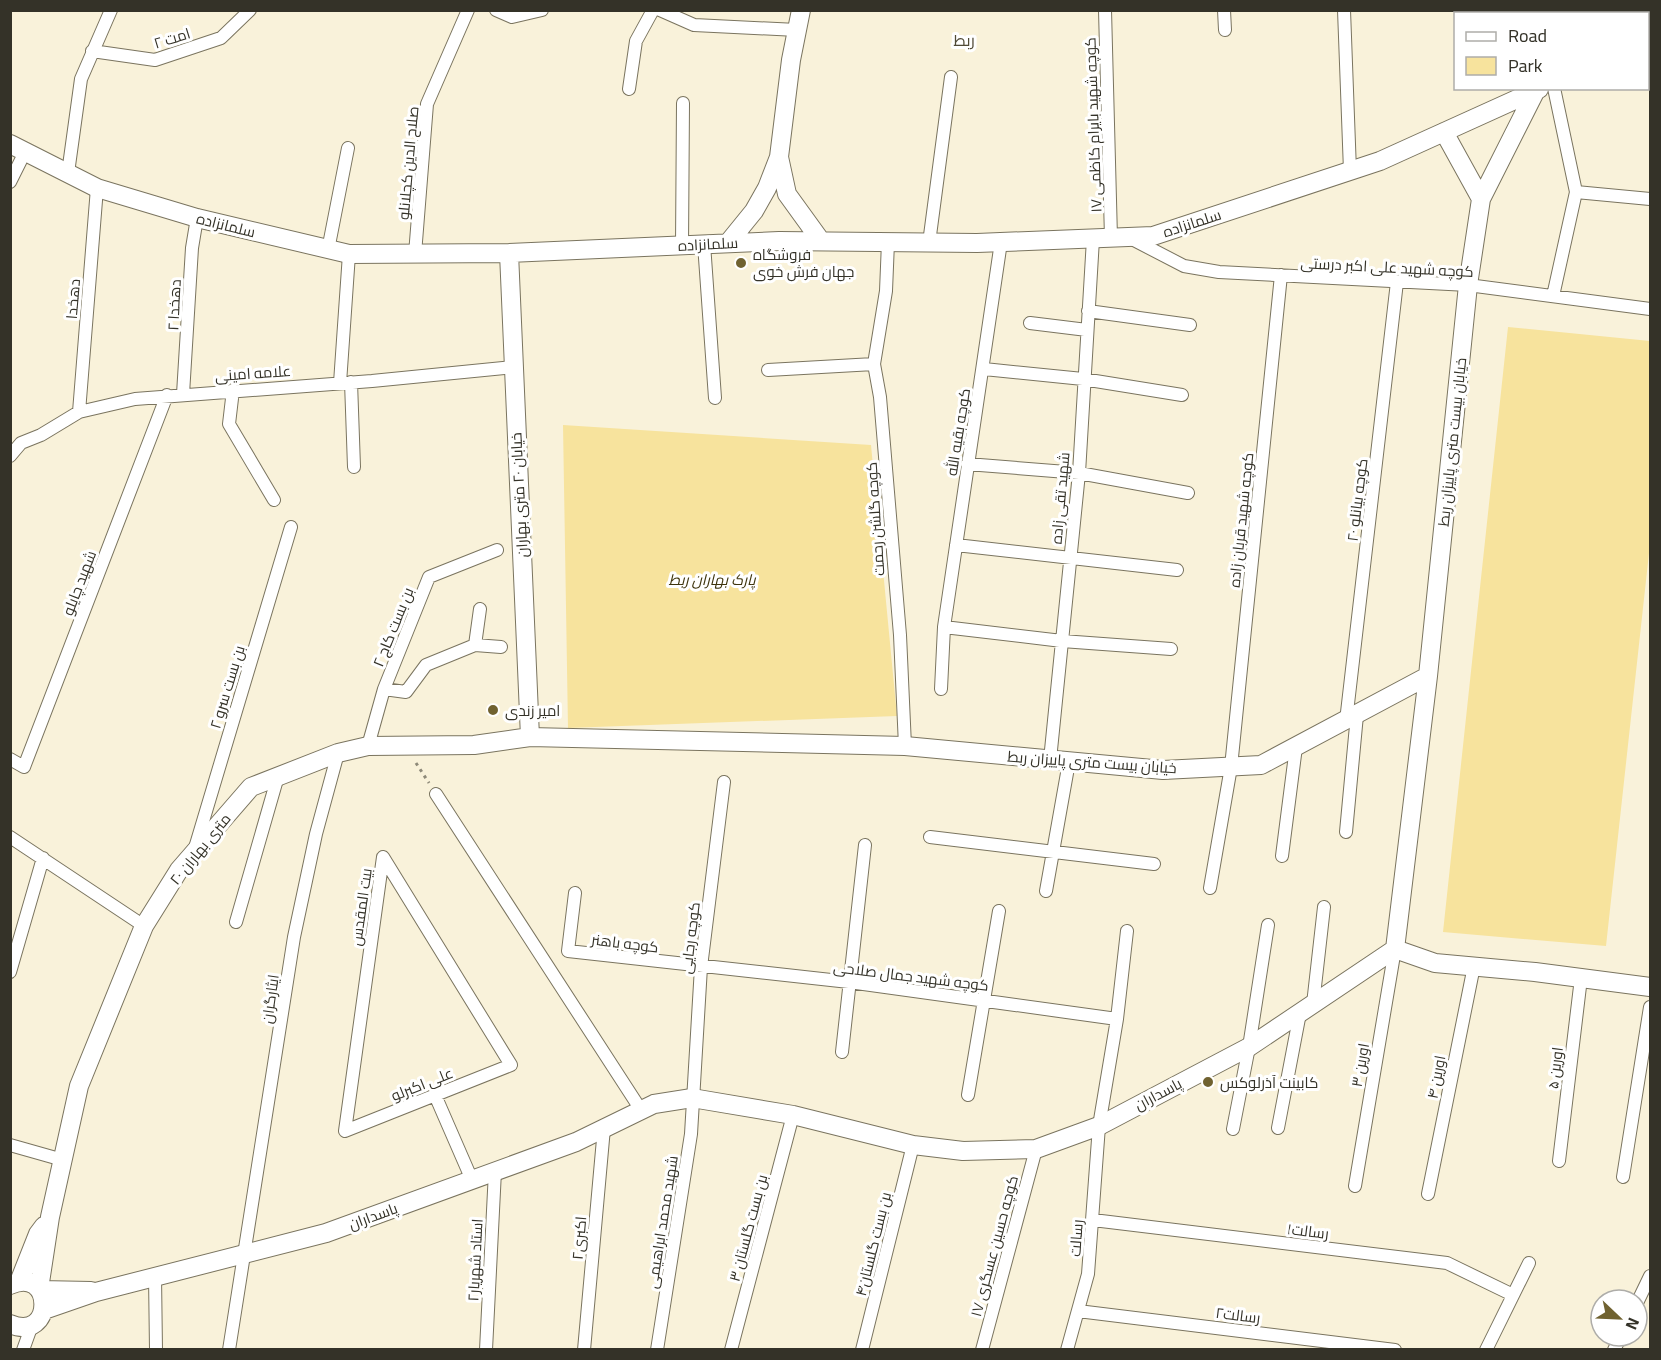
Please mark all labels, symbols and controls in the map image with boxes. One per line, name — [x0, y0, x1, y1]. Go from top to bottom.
legend — [1454, 12, 1649, 90]
street label: امت ۲ — [150, 19, 194, 57]
text: Road — [1508, 19, 1547, 52]
district label: ربط — [953, 25, 975, 55]
street label: کوچه شهید بایرام کاظمی ۱۷ — [1075, 37, 1111, 213]
text: Park — [1508, 49, 1543, 82]
street label: صلاح الدین کچلانلو — [389, 105, 427, 221]
street label: سلمانزاده — [1159, 200, 1225, 246]
street label: سلمانزاده — [193, 204, 259, 246]
street label: سلمانزاده — [677, 228, 739, 260]
place label: فروشگاه جهان فرش خوی — [753, 240, 854, 286]
street label: کوچه شهید علی اکبر درستی — [1300, 248, 1474, 286]
marker: فروشگاه جهان فرش خوی — [734, 256, 748, 270]
street label: دهخدا — [57, 278, 89, 320]
street label: دهخدا ۲ — [158, 279, 190, 331]
street label: علامه امینی — [214, 356, 292, 390]
street label: خیابان بیست متری پاییزان ربط — [1429, 356, 1475, 528]
street label: کوچه بقیه الله — [937, 386, 979, 478]
street label: خیابان ۲۰ متری بهاران — [501, 432, 537, 558]
street label: شهید تقی زاده — [1042, 451, 1078, 545]
street label: کوچه شهید قربان زاده — [1219, 451, 1263, 589]
street label: کوچه بیانلو ۲۰ — [1338, 457, 1376, 543]
street label: کوچه گلشن رحمت — [857, 461, 893, 577]
street label: شهید چایلو — [53, 546, 105, 620]
park label: پارک بهاران ربط — [669, 565, 756, 594]
street label: بن بست کاج ۲ — [364, 583, 422, 671]
street label: بن بست سرو ۲ — [201, 641, 253, 733]
place label: امیر زندی — [505, 696, 560, 725]
marker: امیر زندی — [486, 703, 500, 717]
street label: خیابان بیست متری پاییزان ربط — [1006, 742, 1178, 782]
street label: ۲۰ متری بهاران — [161, 806, 239, 892]
street label: بیت المقدس — [341, 866, 381, 948]
street label: کوچه رجایی — [671, 900, 709, 976]
street label: کوچه باهنر — [589, 924, 660, 962]
street label: کوچه شهید جمال صلاحی — [832, 952, 990, 1000]
street label: ایثارگران — [252, 972, 288, 1026]
street label: اورین ۳ — [1342, 1041, 1378, 1089]
street label: اورین ۵ — [1538, 1045, 1572, 1091]
street label: اورین ۴ — [1418, 1053, 1454, 1101]
street label: علی اکبرلو — [386, 1058, 458, 1110]
place label: کابینت آذرلوکس — [1220, 1068, 1318, 1097]
street label: پاسداران — [1129, 1069, 1187, 1119]
marker: کابینت آذرلوکس — [1201, 1075, 1215, 1089]
street label: شهید محمد ابراهیمی — [637, 1153, 687, 1291]
street label: بن بست گلستان ۳ — [720, 1171, 776, 1285]
street label: کوچه حسین عسگری ۱۷ — [961, 1172, 1027, 1320]
street label: بن بست گلستان۴ — [846, 1189, 900, 1299]
street label: پاسداران — [344, 1194, 402, 1238]
street label: رسالت۱ — [1285, 1214, 1331, 1248]
street label: اکبری۲ — [563, 1215, 595, 1261]
street label: استاد شهریار۲ — [458, 1218, 492, 1302]
street label: رسالت — [1060, 1218, 1092, 1258]
north arrow — [1589, 1288, 1649, 1348]
street label: رسالت۲ — [1214, 1298, 1262, 1332]
text: N — [1617, 1313, 1649, 1335]

